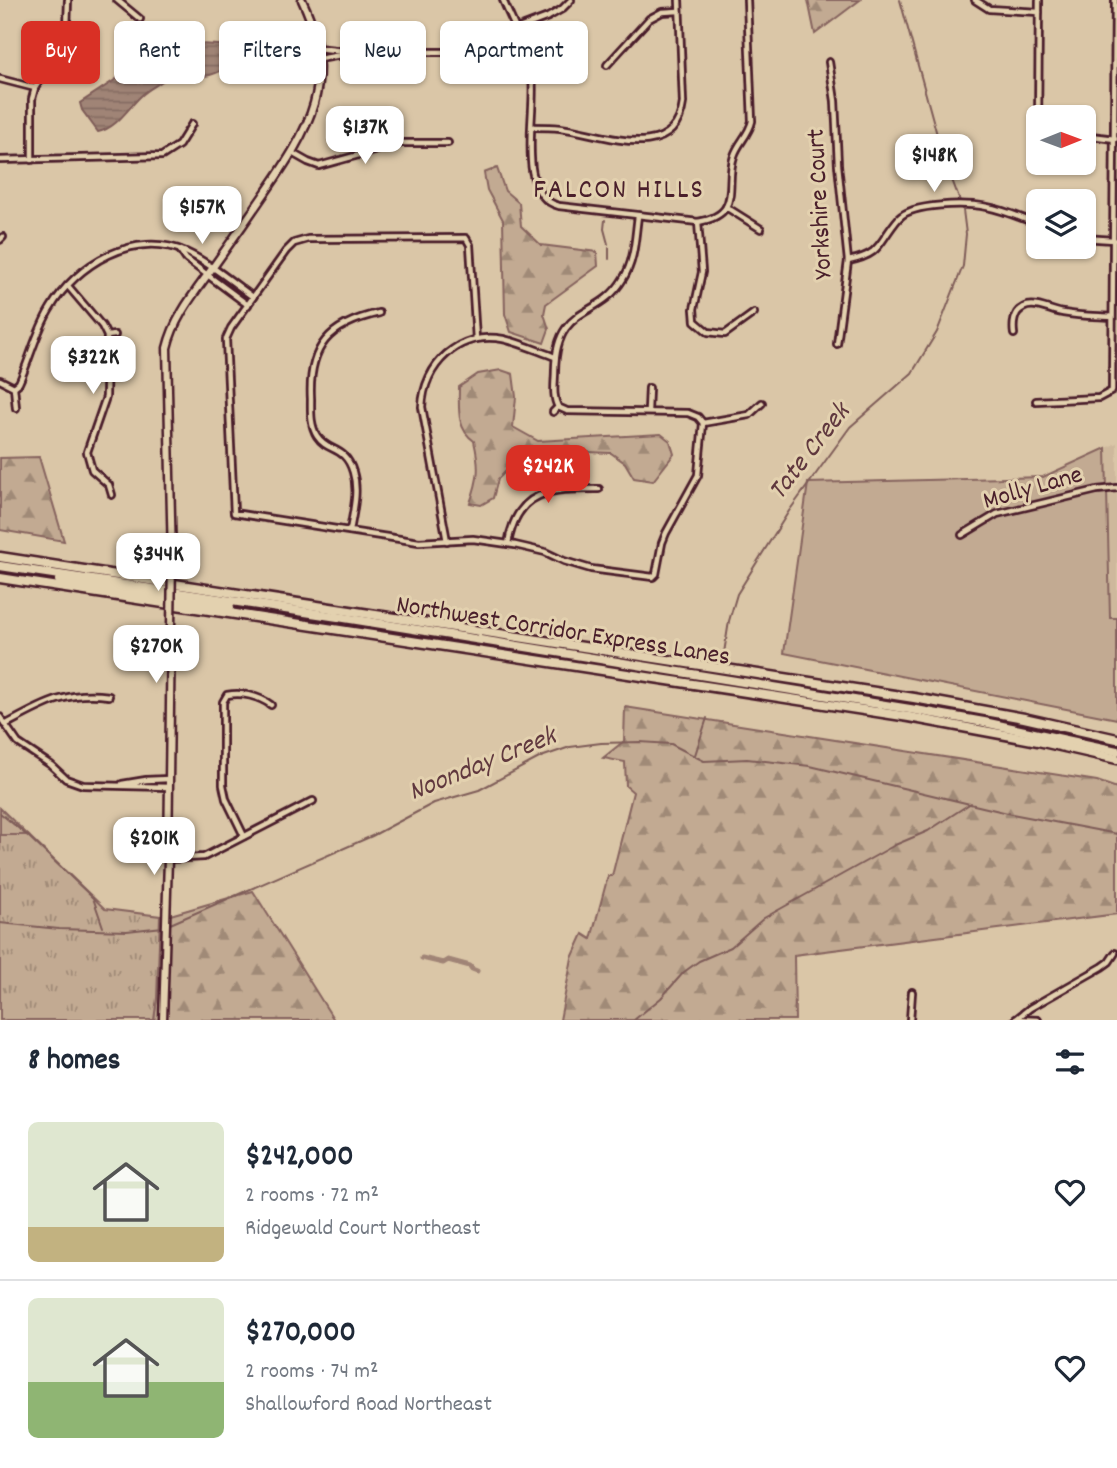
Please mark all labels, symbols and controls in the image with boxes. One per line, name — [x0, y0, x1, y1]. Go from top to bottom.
chip: Buy — [21, 21, 100, 84]
chip: Rent — [114, 21, 205, 84]
chip: Filters — [219, 21, 326, 84]
chip: New — [340, 21, 426, 84]
chip: Apartment — [440, 21, 588, 84]
north arrow — [1026, 105, 1096, 175]
map controls — [1026, 105, 1096, 259]
pin: $137K — [316, 106, 414, 166]
text: $137K — [342, 112, 388, 145]
street label: Yorkshire Court — [799, 127, 843, 280]
pin: $148K — [885, 134, 983, 194]
text: $148K — [911, 140, 957, 173]
district label: FALCON HILLS — [533, 172, 705, 212]
pin: $157K — [153, 187, 251, 246]
button: layers — [1026, 189, 1096, 259]
text: $157K — [179, 192, 225, 225]
pin: $322K — [44, 336, 142, 396]
text: $322K — [67, 342, 119, 375]
water label: Tate Creek — [760, 394, 863, 510]
pin: $242K — [499, 446, 597, 505]
text: $242K — [522, 451, 574, 484]
street label: Molly Lane — [979, 457, 1087, 521]
pin: $344K — [109, 534, 207, 593]
text: $344K — [132, 539, 184, 572]
street label: Northwest Corridor Express Lanes — [393, 587, 733, 677]
pin: $270K — [107, 626, 205, 685]
text: $270K — [129, 631, 183, 664]
water label: Noonday Creek — [403, 717, 565, 814]
pin: $201K — [105, 818, 203, 877]
text: $201K — [129, 823, 179, 856]
text: 8 homes — [28, 1041, 120, 1084]
icon: filters — [1051, 1043, 1089, 1081]
text: $242,000 — [245, 1137, 354, 1180]
icon: home — [84, 1150, 168, 1234]
icon: heart — [1051, 1173, 1089, 1211]
text: 2 rooms · 72 m² — [245, 1180, 379, 1213]
text: Ridgewald Court Northeast — [245, 1213, 481, 1246]
text: $270,000 — [245, 1313, 356, 1356]
icon: home — [84, 1326, 168, 1410]
icon: heart — [1051, 1349, 1089, 1387]
text: 2 rooms · 74 m² — [245, 1356, 378, 1389]
text: Shallowford Road Northeast — [245, 1389, 492, 1422]

